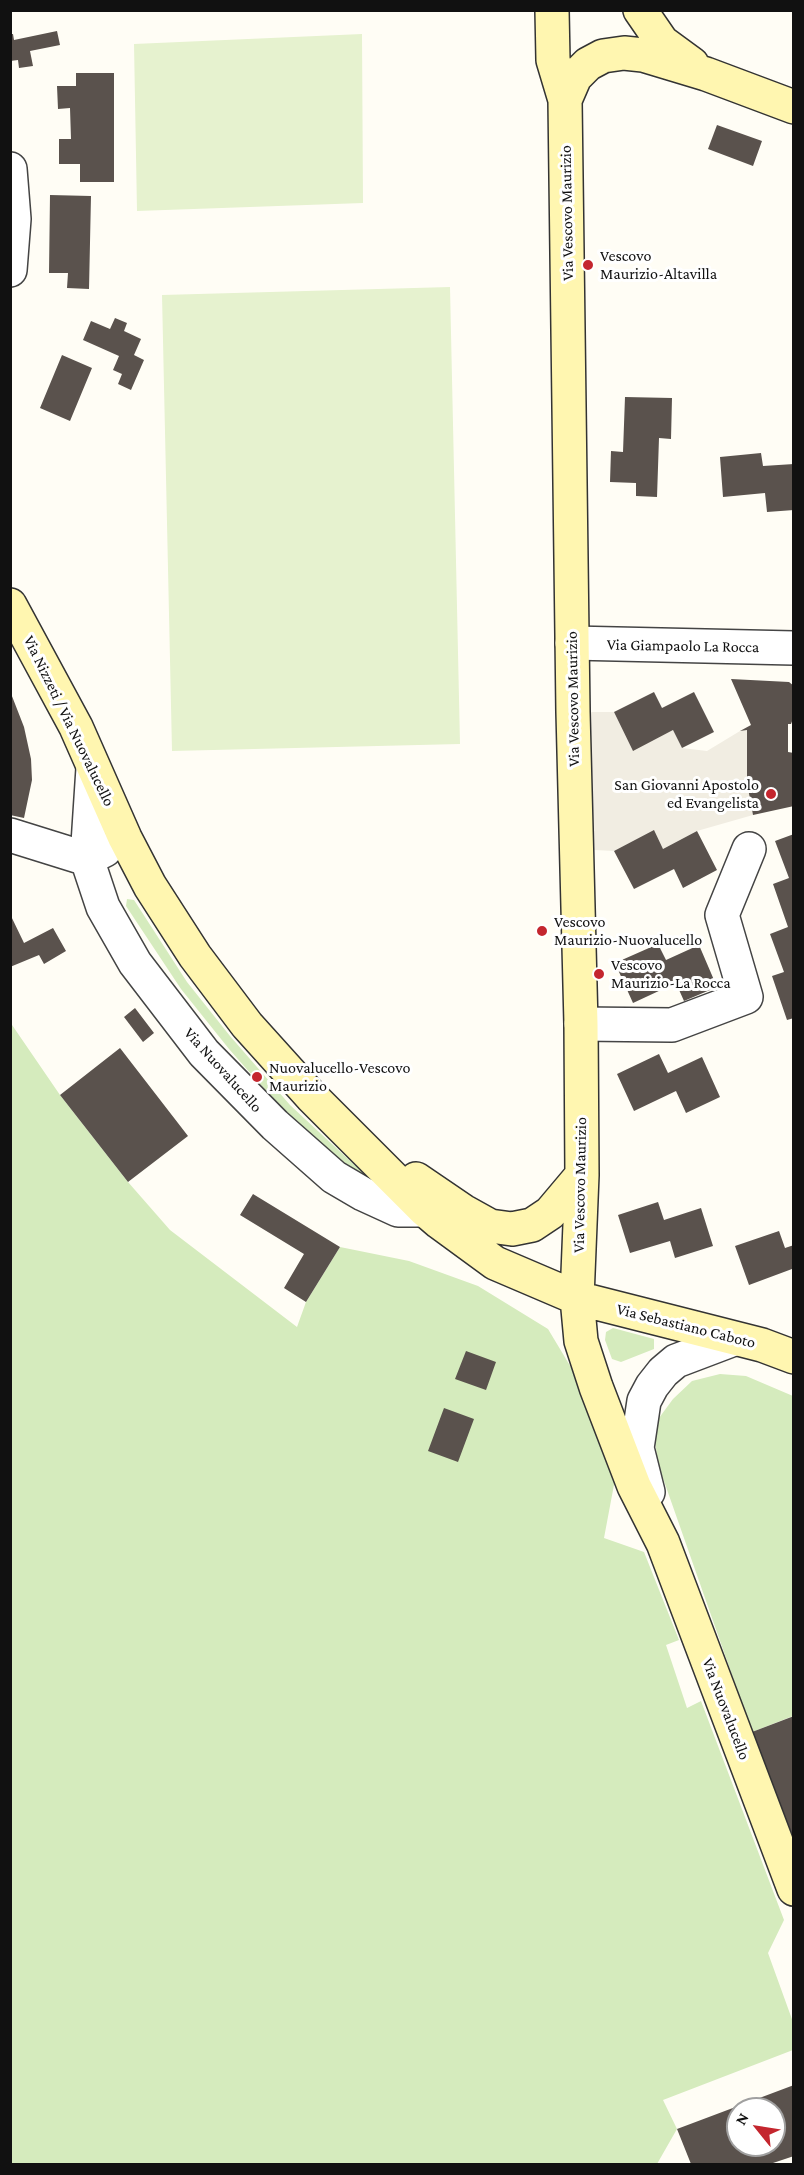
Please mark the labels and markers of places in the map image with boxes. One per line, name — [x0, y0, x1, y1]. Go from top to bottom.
place label: Vescovo Maurizio-Altavilla — [600, 246, 717, 284]
marker: Vescovo Maurizio-Altavilla — [581, 258, 595, 272]
place label: San Giovanni Apostolo ed Evangelista — [614, 775, 759, 813]
marker: San Giovanni Apostolo ed Evangelista — [764, 787, 778, 801]
place label: Vescovo Maurizio-Nuovalucello — [554, 912, 702, 950]
marker: Vescovo Maurizio-Nuovalucello — [535, 924, 549, 938]
place label: Vescovo Maurizio-La Rocca — [611, 955, 731, 993]
marker: Vescovo Maurizio-La Rocca — [592, 967, 606, 981]
place label: Nuovalucello-Vescovo Maurizio — [269, 1058, 410, 1096]
marker: Nuovalucello-Vescovo Maurizio — [250, 1070, 264, 1084]

